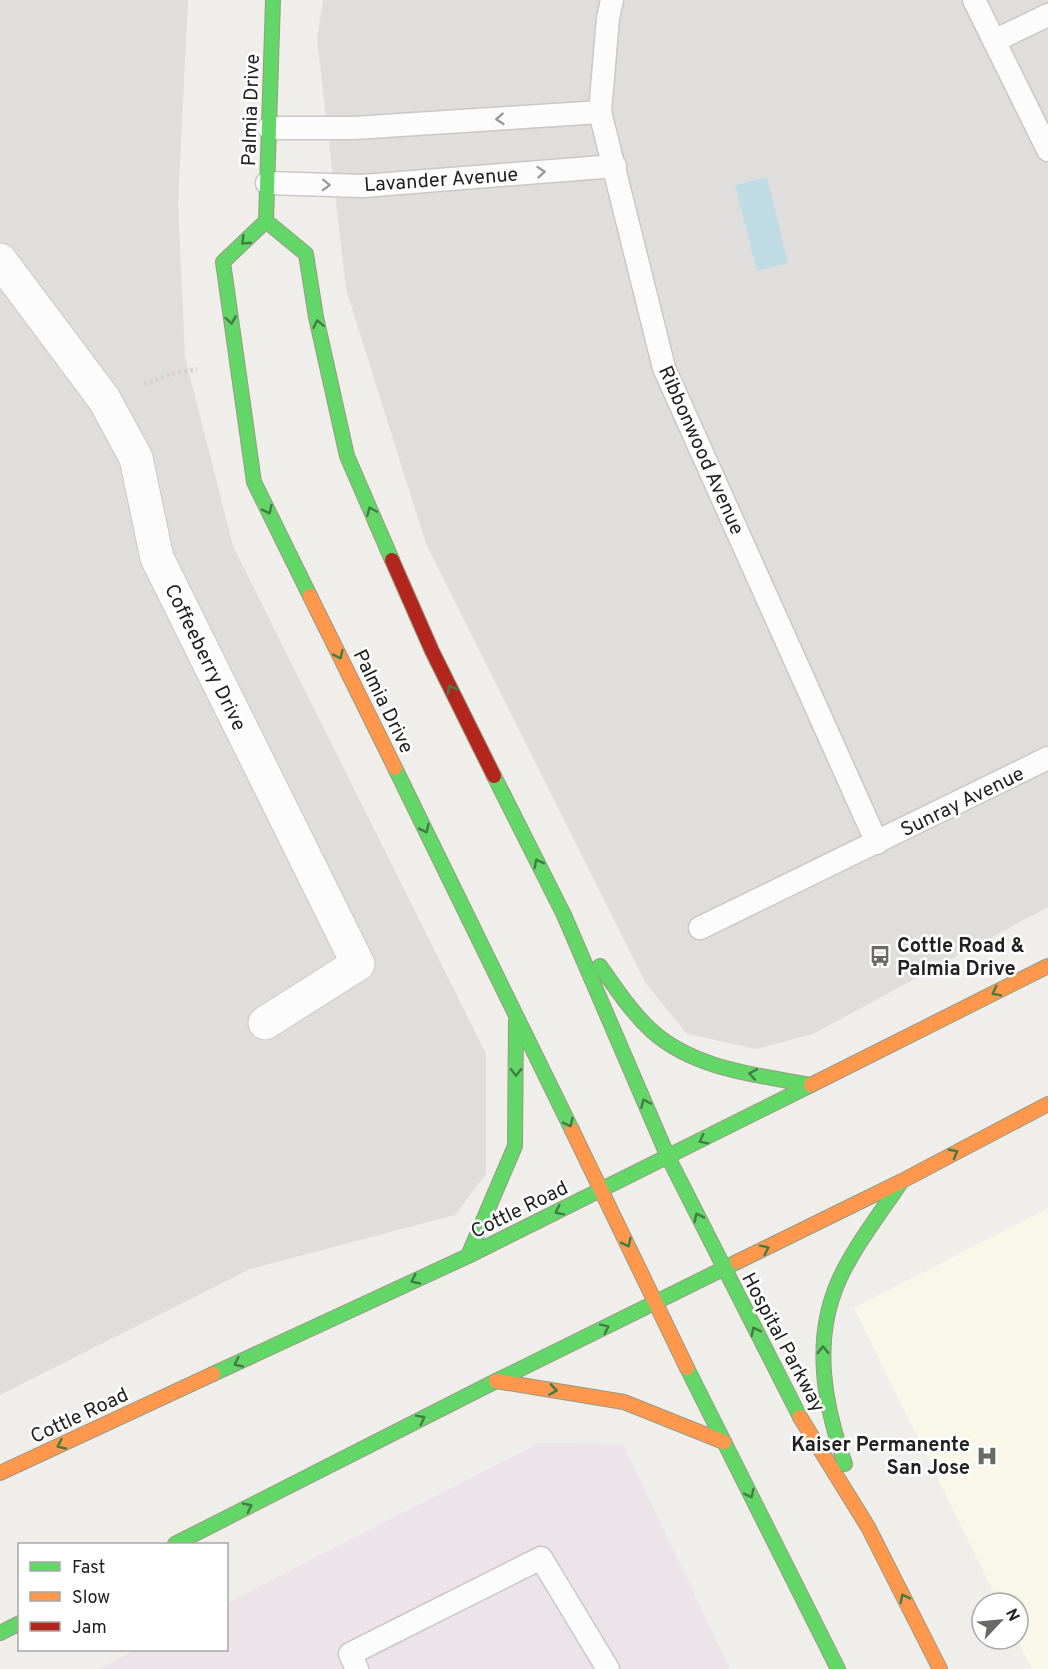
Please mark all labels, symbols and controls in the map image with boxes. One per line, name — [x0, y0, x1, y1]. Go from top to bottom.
street label: Palmia Drive — [237, 53, 267, 167]
one-way arrow — [495, 112, 504, 125]
street label: Lavander Avenue — [363, 163, 519, 199]
one-way arrow — [537, 166, 546, 179]
one-way arrow — [321, 179, 330, 191]
one-way arrow — [241, 234, 252, 245]
one-way arrow — [225, 315, 237, 324]
one-way arrow — [312, 319, 325, 329]
street label: Ribbonwood Avenue — [651, 362, 749, 539]
one-way arrow — [261, 504, 272, 514]
one-way arrow — [366, 506, 378, 517]
street label: Coffeeberry Drive — [157, 580, 251, 736]
street label: Palmia Drive — [346, 646, 419, 758]
one-way arrow — [332, 648, 343, 659]
one-way arrow — [446, 684, 458, 695]
street label: Sunray Avenue — [897, 762, 1029, 844]
one-way arrow — [418, 823, 430, 834]
one-way arrow — [534, 859, 545, 869]
place label: Cottle Road & Palmia Drive — [897, 934, 1025, 983]
bus stop icon: Cottle Road & Palmia Drive — [868, 944, 892, 968]
one-way arrow — [991, 985, 1002, 996]
one-way arrow — [510, 1067, 522, 1076]
one-way arrow — [749, 1068, 759, 1081]
one-way arrow — [640, 1099, 652, 1110]
one-way arrow — [561, 1116, 573, 1127]
one-way arrow — [698, 1133, 709, 1145]
one-way arrow — [947, 1149, 958, 1161]
street label: Cottle Road — [467, 1176, 573, 1246]
one-way arrow — [555, 1204, 566, 1215]
one-way arrow — [693, 1212, 705, 1223]
one-way arrow — [620, 1236, 632, 1247]
one-way arrow — [759, 1244, 770, 1256]
street label: Hospital Parkway — [734, 1269, 830, 1417]
one-way arrow — [410, 1273, 421, 1285]
one-way arrow — [599, 1324, 610, 1336]
one-way arrow — [751, 1327, 762, 1337]
one-way arrow — [817, 1345, 829, 1354]
one-way arrow — [233, 1355, 244, 1367]
street label: Cottle Road — [27, 1383, 133, 1451]
one-way arrow — [549, 1384, 558, 1396]
one-way arrow — [415, 1415, 426, 1426]
place label: Kaiser Permanente San Jose — [791, 1433, 970, 1482]
one-way arrow — [57, 1438, 68, 1450]
hospital icon: Kaiser Permanente San Jose — [975, 1444, 999, 1468]
one-way arrow — [743, 1487, 755, 1498]
one-way arrow — [241, 1503, 252, 1515]
legend — [18, 1543, 228, 1651]
text: Fast — [72, 1557, 105, 1580]
text: Slow — [72, 1587, 110, 1610]
north arrow — [970, 1591, 1030, 1651]
one-way arrow — [899, 1593, 911, 1604]
text: N — [1000, 1606, 1023, 1625]
text: Jam — [72, 1617, 107, 1640]

